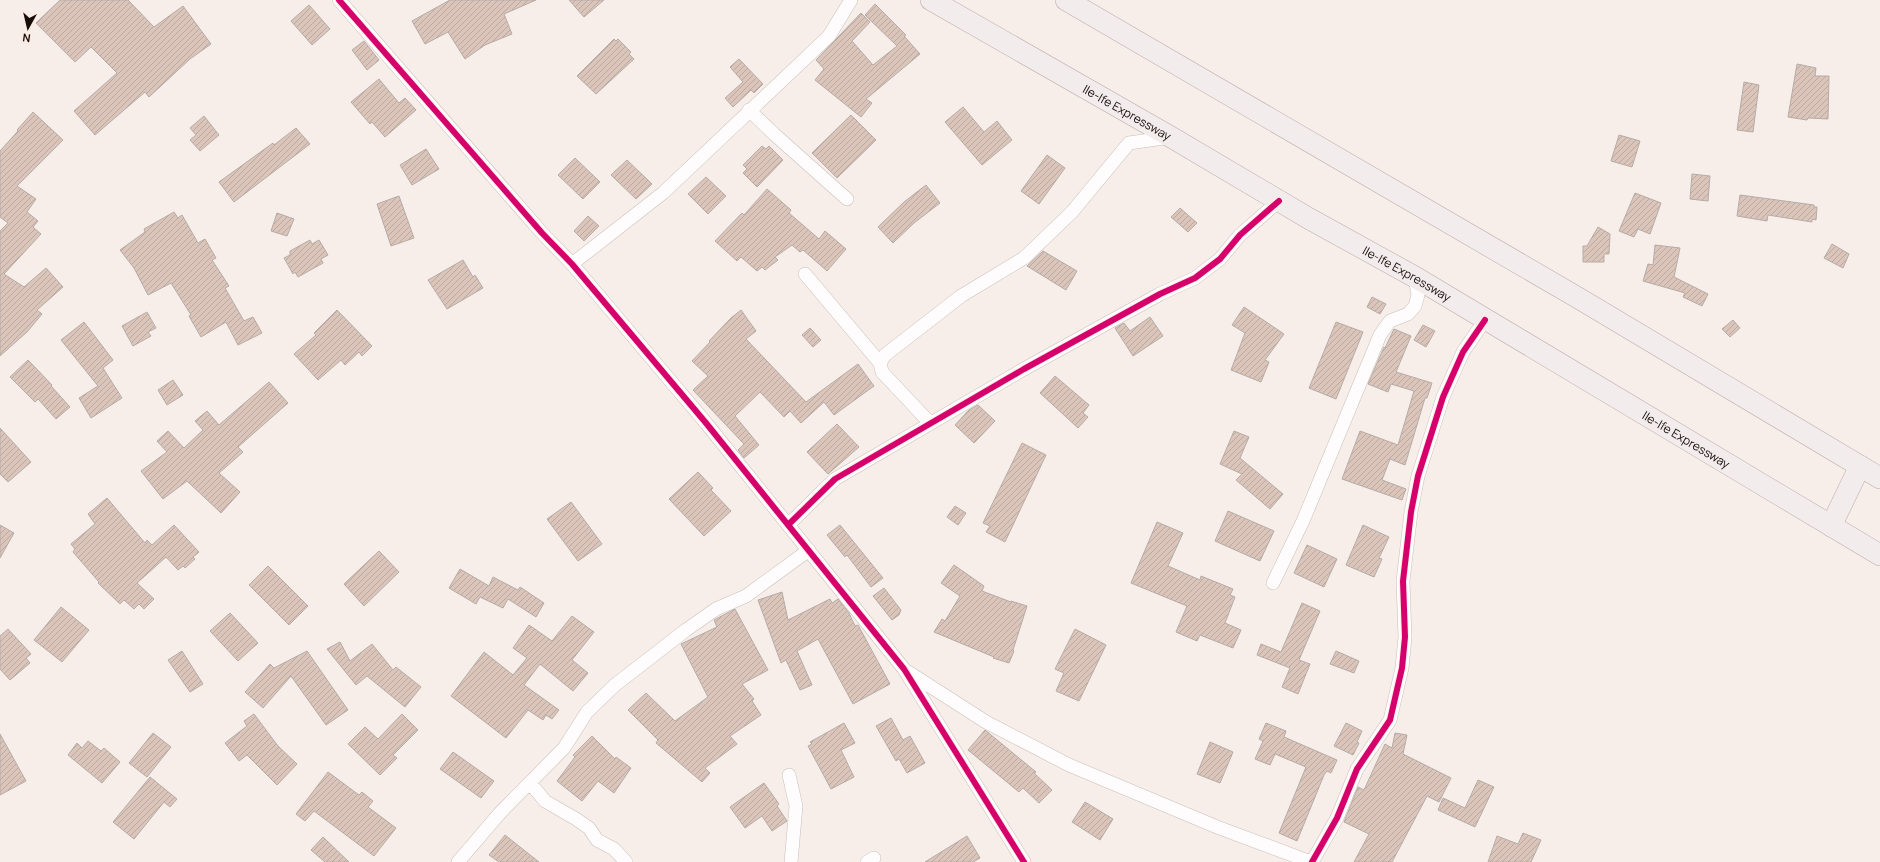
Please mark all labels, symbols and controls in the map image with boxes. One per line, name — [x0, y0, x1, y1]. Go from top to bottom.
north arrow — [8, 8, 48, 48]
text: N — [21, 30, 31, 46]
street label: Ile-Ife Expressway — [1080, 80, 1175, 144]
street label: Ile-Ife Expressway — [1360, 241, 1455, 306]
street label: Ile-Ife Expressway — [1639, 407, 1734, 472]

